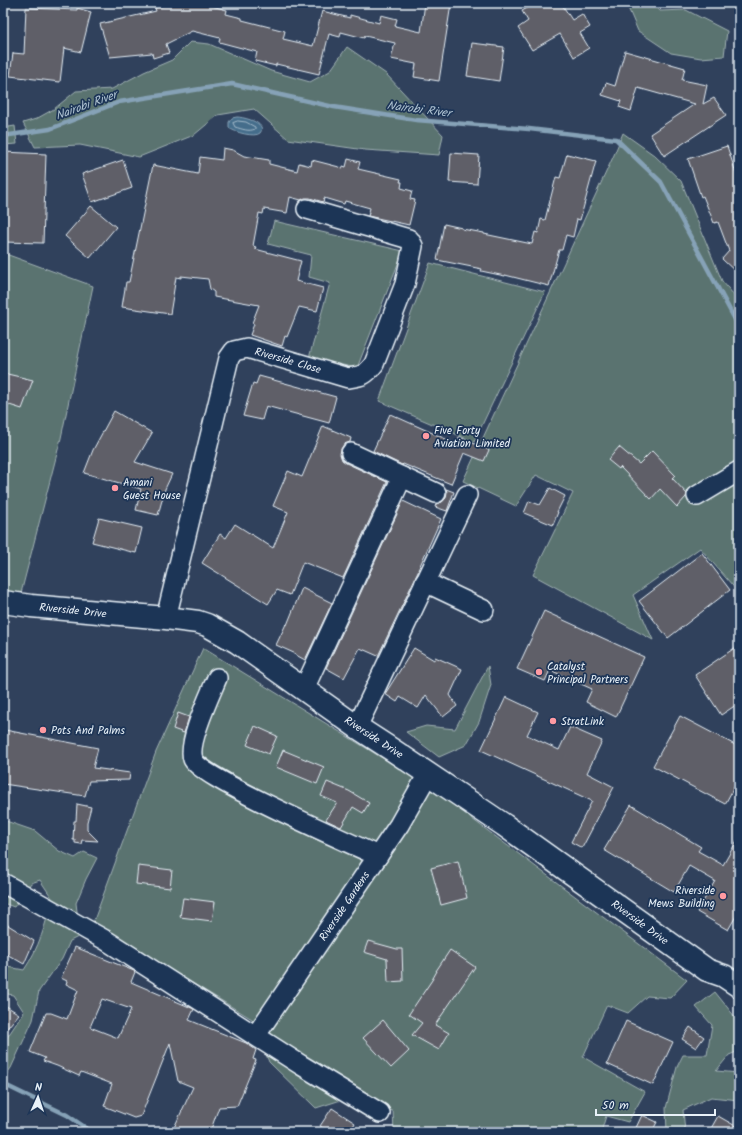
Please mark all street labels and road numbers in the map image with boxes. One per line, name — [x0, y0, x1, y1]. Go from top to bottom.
street label: Riverside Close — [252, 343, 323, 379]
street label: Riverside Drive — [38, 599, 107, 623]
street label: Riverside Drive — [340, 712, 407, 764]
street label: Riverside Gardens — [315, 868, 375, 945]
street label: Riverside Drive — [607, 896, 672, 950]

